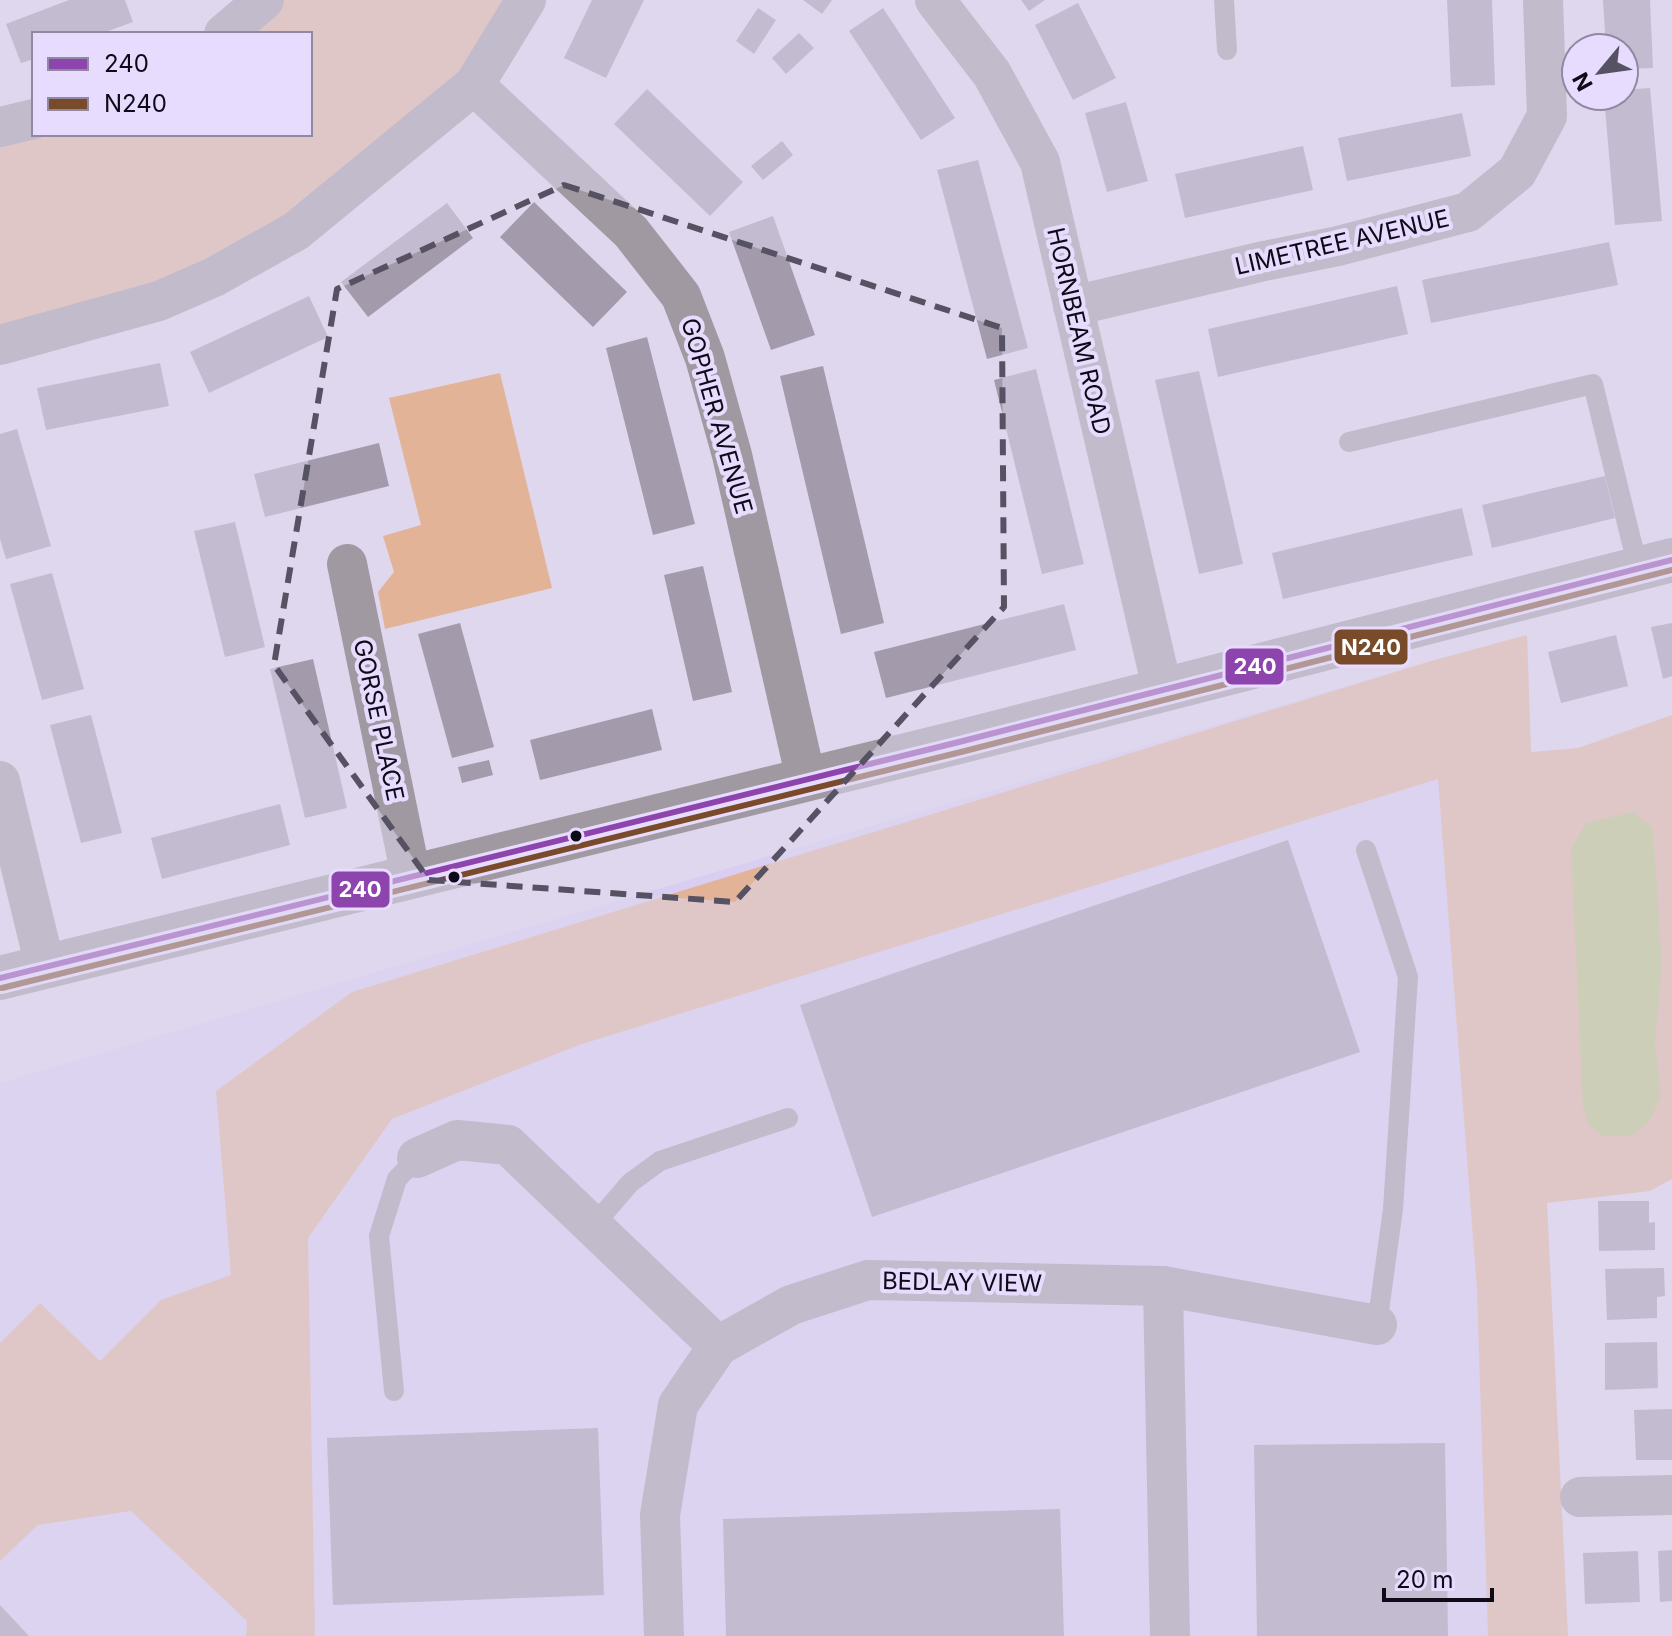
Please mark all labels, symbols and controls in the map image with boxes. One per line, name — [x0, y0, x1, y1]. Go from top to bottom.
legend — [32, 32, 312, 136]
north arrow — [1560, 32, 1640, 112]
text: 240 — [104, 49, 149, 78]
text: N — [1567, 68, 1598, 95]
text: N240 — [104, 89, 167, 118]
street label: LIMETREE AVENUE — [1232, 203, 1452, 281]
street label: HORNBEAM ROAD — [1041, 225, 1117, 437]
street label: GOPHER AVENUE — [675, 315, 759, 517]
line badge: N240 — [1333, 628, 1409, 666]
text: N240 — [1341, 634, 1401, 660]
street label: GORSE PLACE — [348, 636, 410, 804]
line badge: 240 — [1224, 647, 1285, 686]
text: 240 — [1233, 653, 1277, 679]
unlabelled marker — [568, 828, 584, 844]
unlabelled marker — [446, 869, 462, 885]
line badge: 240 — [330, 870, 391, 909]
text: 240 — [338, 876, 382, 902]
street label: BEDLAY VIEW — [882, 1266, 1043, 1298]
scale bar — [1384, 1552, 1492, 1602]
text: 20 m — [1396, 1565, 1454, 1594]

